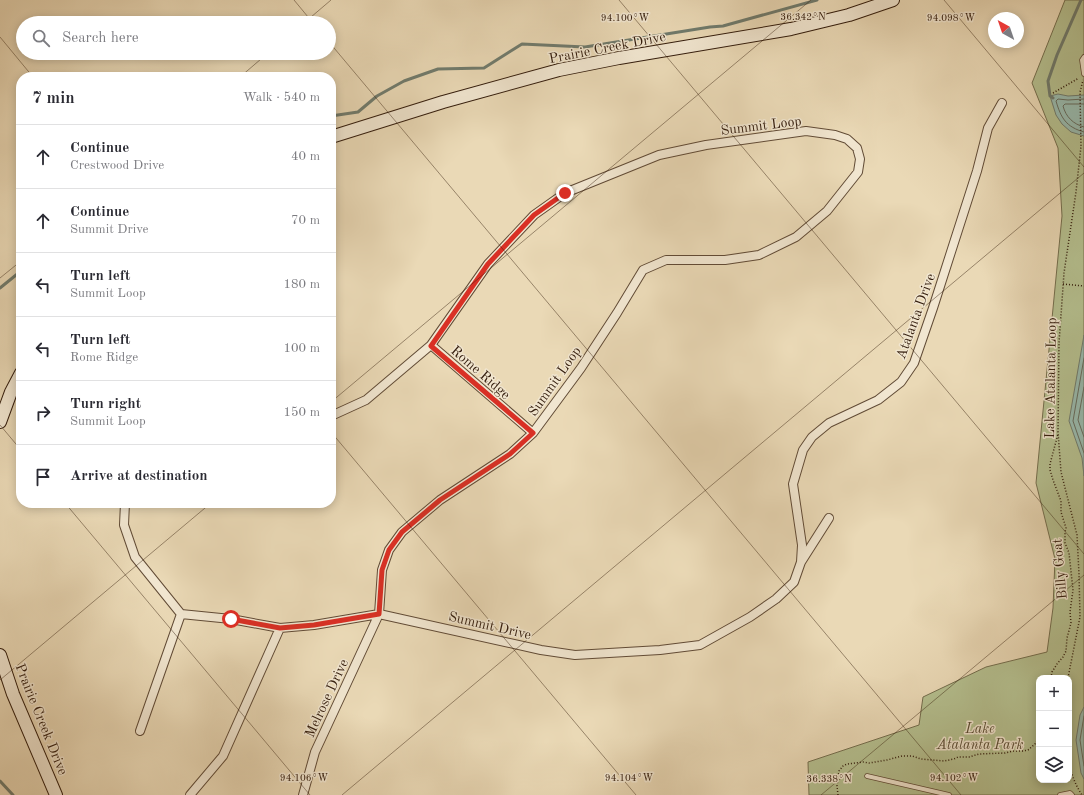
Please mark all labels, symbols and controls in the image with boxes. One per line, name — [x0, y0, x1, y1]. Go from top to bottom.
text: 36.342°N — [780, 12, 826, 22]
north arrow — [988, 12, 1024, 48]
text: 94.100°W — [601, 13, 649, 23]
text: 94.098°W — [927, 13, 975, 23]
search box — [16, 16, 336, 60]
icon: search — [30, 27, 52, 49]
street label: Prairie Creek Drive — [548, 30, 667, 66]
text: Search here — [62, 31, 139, 46]
text: 7 min — [32, 90, 75, 107]
text: Walk · 540 m — [243, 91, 320, 104]
street label: Summit Loop — [720, 114, 802, 138]
text: Continue — [70, 141, 129, 156]
icon: ahead — [32, 146, 54, 168]
text: 40 m — [291, 150, 320, 163]
text: Crestwood Drive — [70, 159, 164, 172]
route end — [556, 184, 574, 202]
text: Continue — [70, 205, 129, 220]
icon: ahead — [32, 210, 54, 232]
text: 70 m — [291, 214, 320, 227]
text: Summit Drive — [70, 223, 149, 236]
text: Turn left — [70, 269, 130, 284]
street label: Atalanta Drive — [894, 272, 938, 361]
icon: left — [32, 274, 54, 296]
text: 180 m — [283, 278, 320, 291]
text: Summit Loop — [70, 287, 146, 300]
street label: Lake Atalanta Loop — [1043, 317, 1059, 439]
text: Turn left — [70, 333, 130, 348]
icon: left — [32, 338, 54, 360]
text: 100 m — [283, 342, 320, 355]
street label: Rome Ridge — [448, 343, 513, 402]
street label: Summit Loop — [526, 344, 584, 419]
text: Rome Ridge — [70, 351, 138, 364]
text: Turn right — [70, 397, 141, 412]
icon: right — [32, 402, 54, 424]
text: 150 m — [283, 406, 320, 419]
text: Summit Loop — [70, 415, 146, 428]
icon: arrive — [32, 466, 54, 488]
text: Arrive at destination — [70, 469, 208, 484]
street label: Billy Goat — [1050, 538, 1070, 600]
route start — [222, 610, 240, 628]
street label: Summit Drive — [447, 610, 533, 642]
street label: Melrose Drive — [303, 657, 351, 740]
street label: Prairie Creek Drive — [12, 662, 70, 777]
map controls — [1036, 675, 1072, 783]
button: + — [1036, 675, 1072, 711]
button: − — [1036, 711, 1072, 747]
park label: Lake Atalanta Park — [936, 722, 1023, 752]
button: layers — [1036, 747, 1072, 783]
text: 94.106°W — [280, 773, 328, 783]
text: 94.104°W — [605, 773, 653, 783]
text: 94.102°W — [930, 773, 978, 783]
text: 36.338°N — [806, 774, 852, 784]

